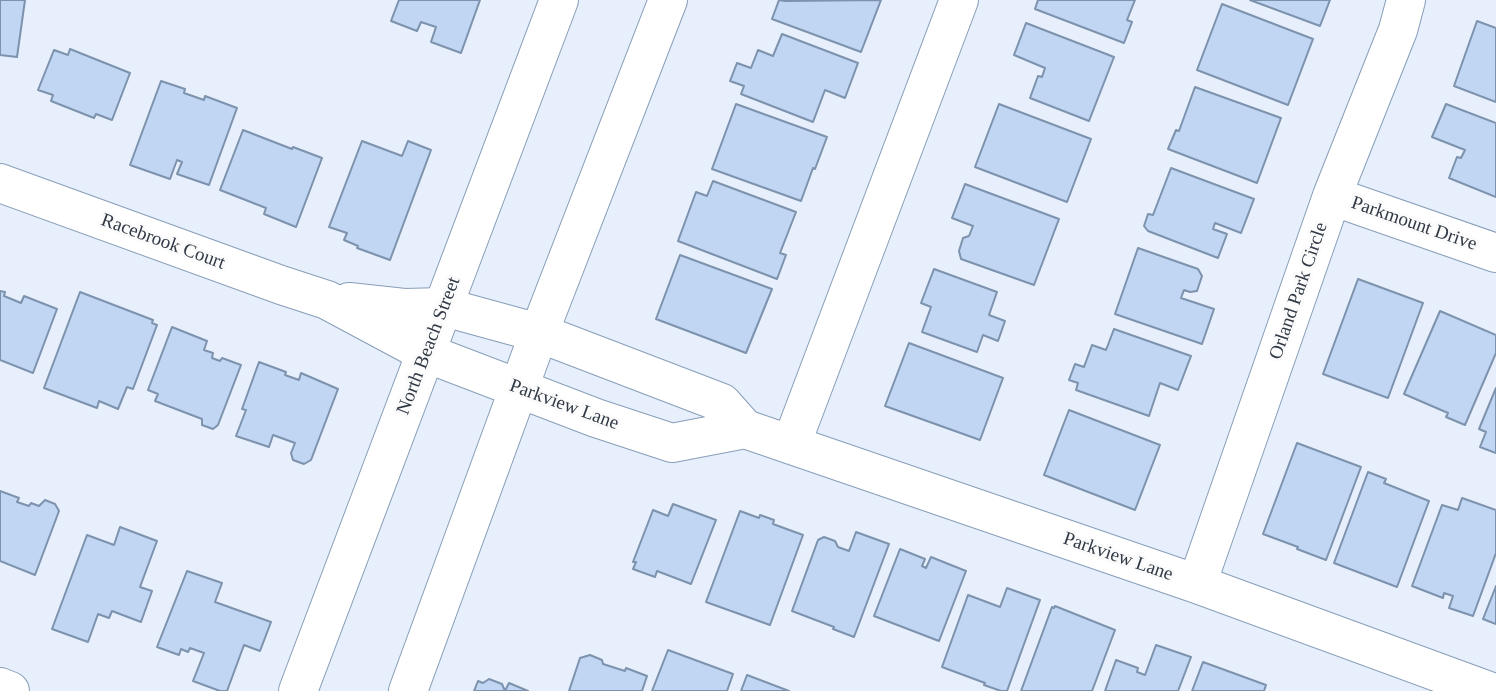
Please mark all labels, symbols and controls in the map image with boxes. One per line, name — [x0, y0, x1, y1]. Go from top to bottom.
street label: Parkmount Drive — [1348, 192, 1480, 256]
street label: Racebrook Court — [98, 209, 228, 275]
street label: Orland Park Circle — [1265, 219, 1333, 363]
street label: North Beach Street — [392, 274, 466, 418]
street label: Parkview Lane — [506, 375, 622, 435]
street label: Parkview Lane — [1060, 528, 1176, 586]

